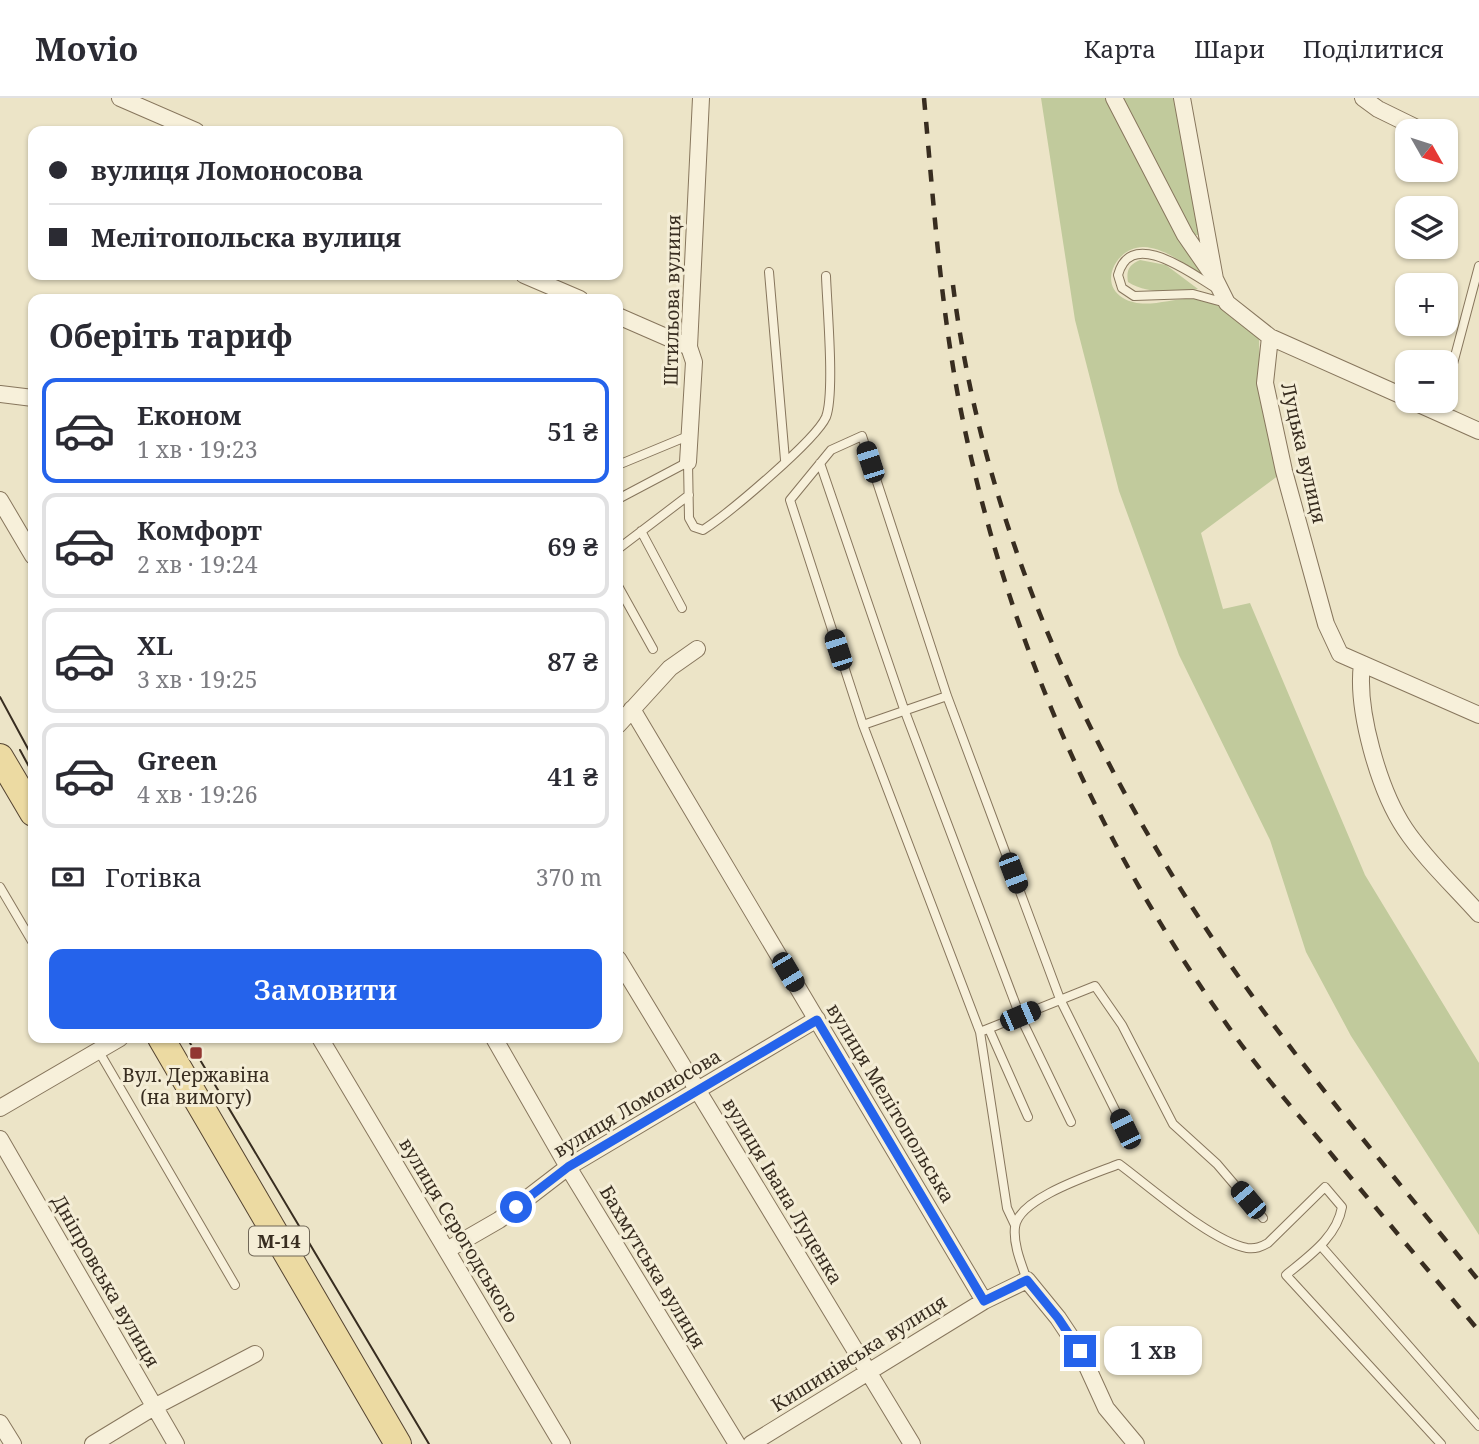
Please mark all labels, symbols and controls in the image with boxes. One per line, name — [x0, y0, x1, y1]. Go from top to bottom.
text: Movio — [35, 26, 139, 71]
text: Карта — [1084, 32, 1156, 65]
text: Шари — [1194, 32, 1265, 65]
text: Поділитися — [1303, 32, 1444, 65]
north arrow — [1395, 119, 1458, 182]
map controls — [1395, 119, 1458, 413]
text: вулиця Ломоносова — [91, 152, 363, 188]
button: layers — [1395, 196, 1458, 259]
street label: Штильова вулиця — [658, 214, 686, 386]
text: Мелітопольска вулиця — [91, 219, 401, 255]
button: + — [1395, 273, 1458, 336]
text: Оберіть тариф — [49, 314, 293, 357]
button: − — [1395, 350, 1458, 413]
street label: Луцька вулиця — [1275, 380, 1333, 526]
text: Економ — [137, 397, 241, 433]
icon: car — [53, 399, 116, 462]
text: 51 ₴ — [547, 413, 598, 449]
text: 1 хв · 19:23 — [137, 433, 258, 465]
car — [854, 439, 887, 485]
text: Комфорт — [137, 512, 262, 548]
icon: car — [53, 514, 116, 577]
text: 69 ₴ — [547, 528, 598, 564]
text: 2 хв · 19:24 — [137, 548, 258, 580]
text: XL — [137, 627, 173, 663]
car — [822, 627, 855, 673]
icon: car — [53, 629, 116, 692]
text: 87 ₴ — [547, 643, 598, 679]
text: 3 хв · 19:25 — [137, 663, 258, 695]
text: Green — [137, 742, 218, 778]
icon: car — [53, 744, 116, 807]
text: 41 ₴ — [547, 758, 598, 794]
text: 4 хв · 19:26 — [137, 778, 258, 810]
car — [996, 850, 1031, 896]
icon: cash — [49, 858, 87, 896]
text: Готівка — [105, 859, 202, 895]
text: 370 m — [536, 861, 602, 893]
button: Замовити — [49, 949, 602, 1029]
car — [769, 949, 808, 995]
street label: вулиця Мелітопольська — [821, 998, 961, 1208]
car — [997, 998, 1044, 1034]
street label: вулиця Ломоносова — [548, 1043, 726, 1163]
marker: Вул. Державіна (на вимогу) — [188, 1045, 204, 1061]
place label: Вул. Державіна (на вимогу) — [122, 1062, 270, 1110]
street label: вулиця Івана Луценка — [717, 1093, 849, 1289]
car — [1107, 1106, 1144, 1152]
street label: вулиця Сєрогодського — [393, 1133, 525, 1327]
car — [1227, 1177, 1270, 1223]
street label: Бахмутська вулиця — [594, 1181, 712, 1354]
street label: Дніпровська вулиця — [46, 1190, 166, 1372]
route start — [500, 1191, 532, 1223]
road number: М-14 — [249, 1226, 309, 1256]
street label: Кишинівська вулиця — [766, 1288, 952, 1418]
callout: 1 хв — [1104, 1326, 1202, 1376]
text: 1 хв — [1130, 1334, 1176, 1366]
route end — [1064, 1335, 1096, 1367]

